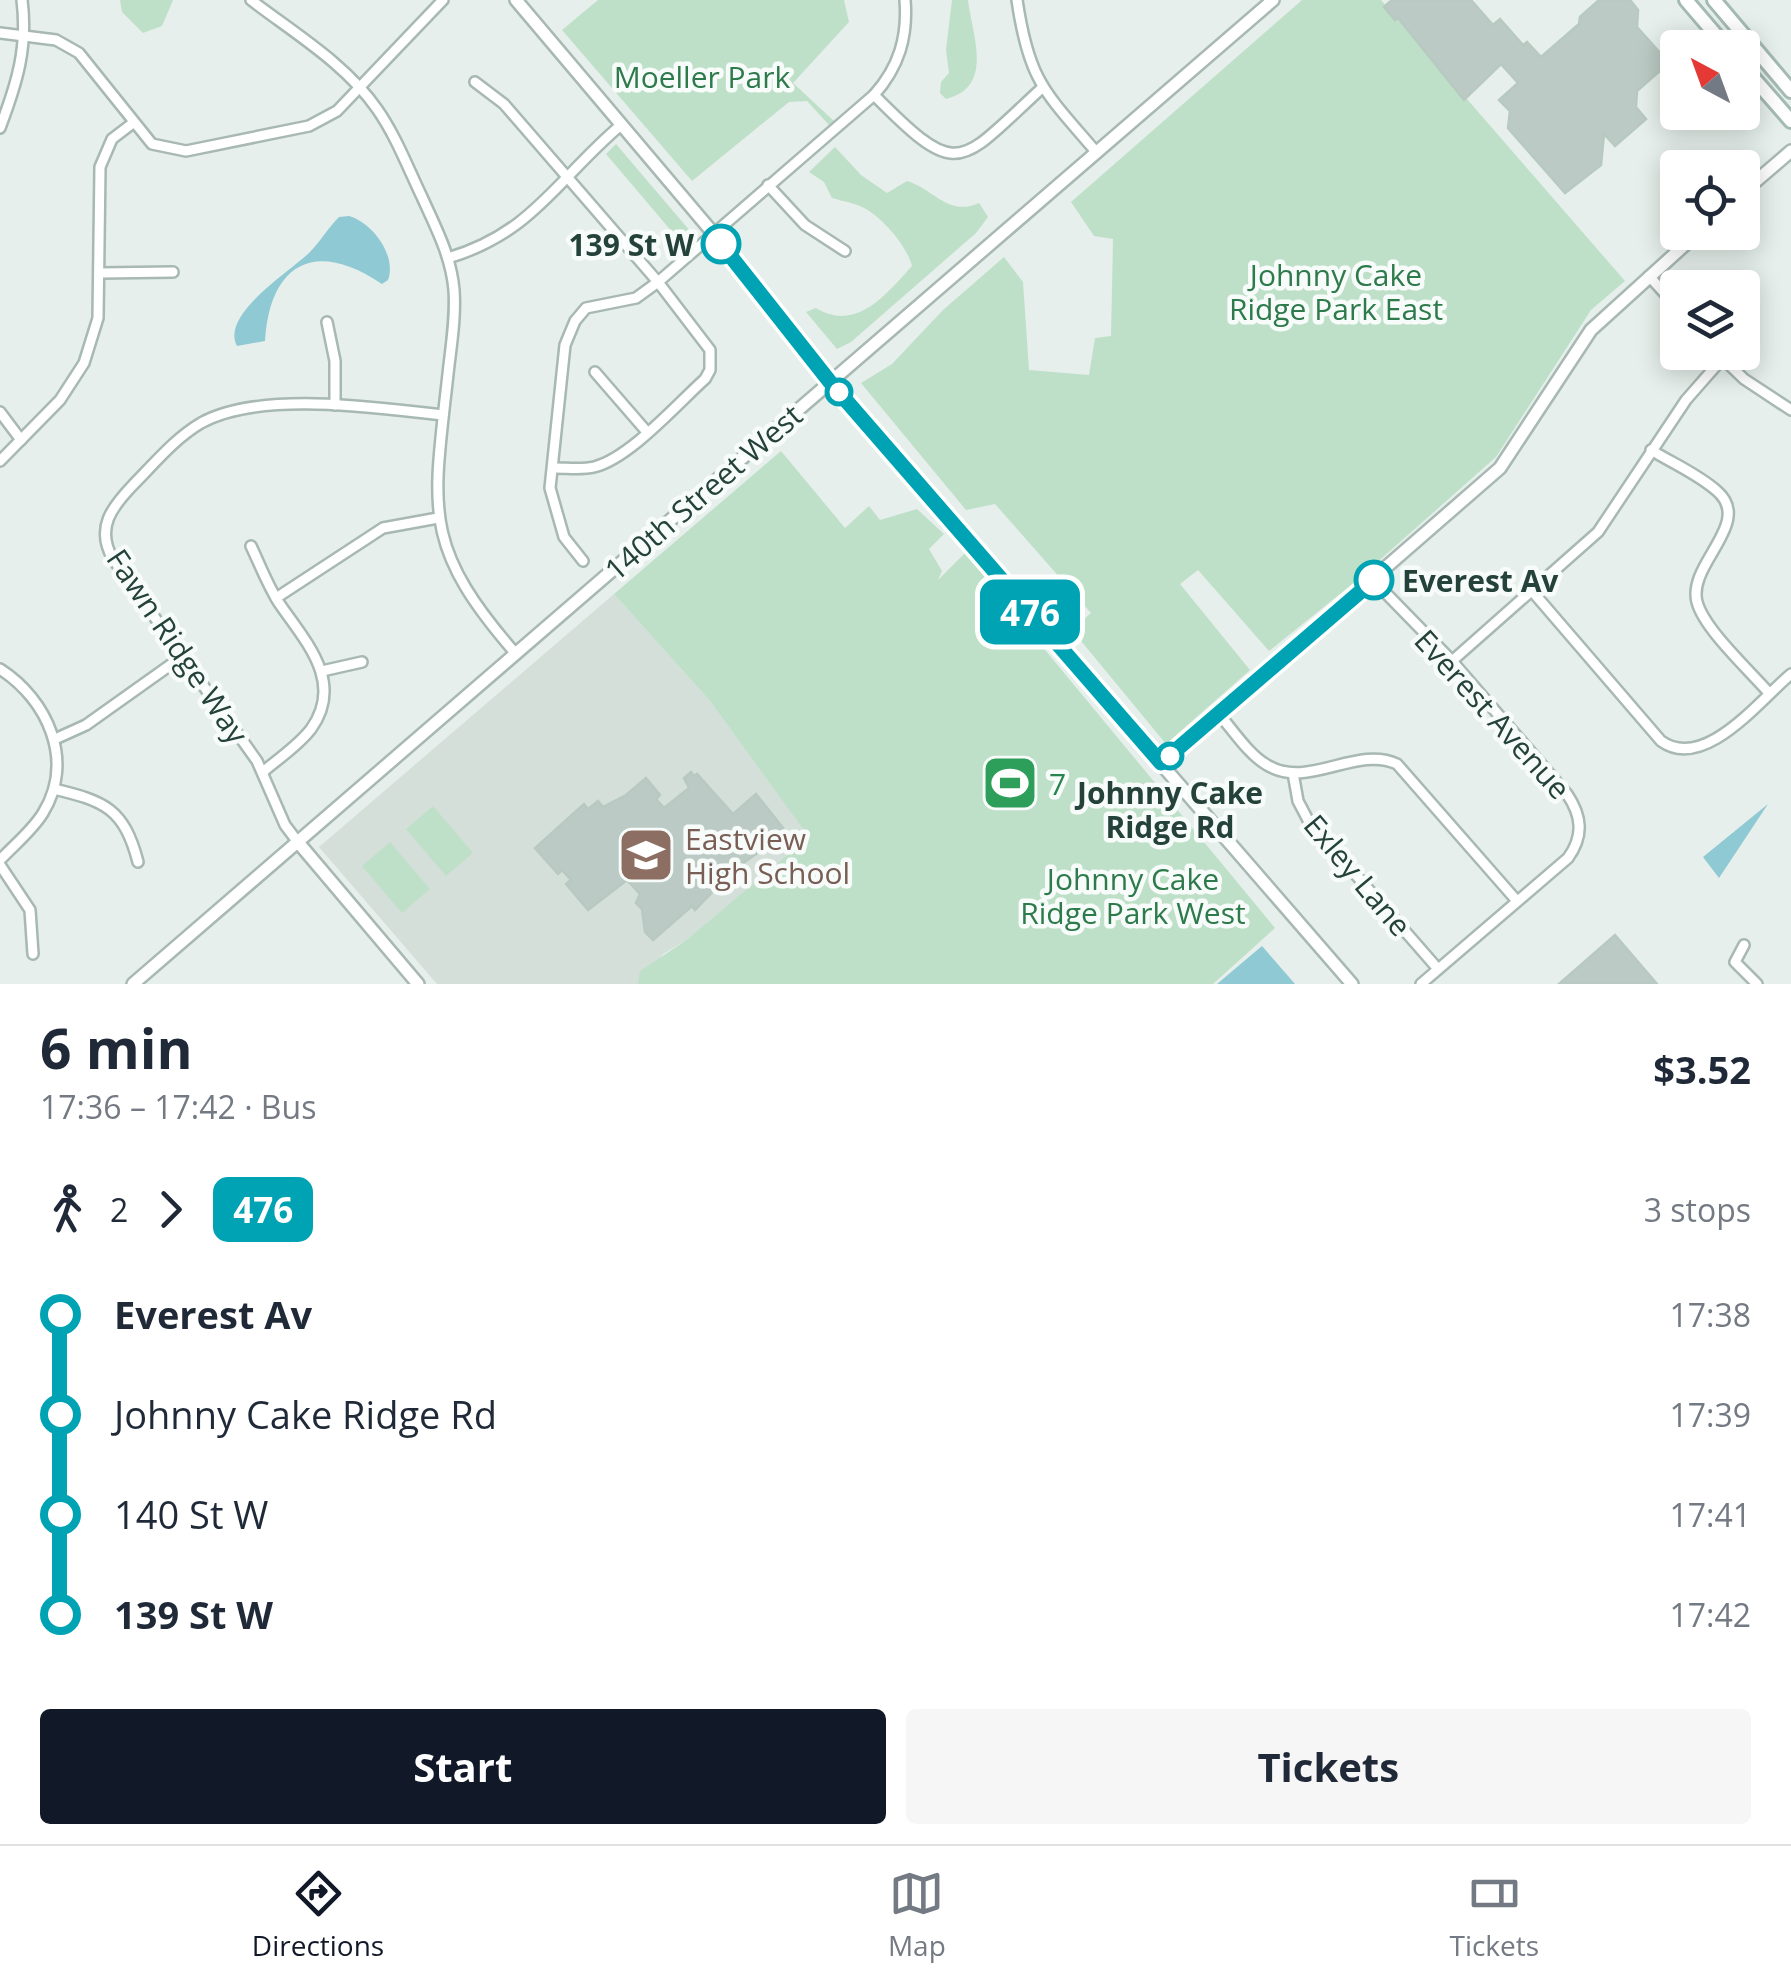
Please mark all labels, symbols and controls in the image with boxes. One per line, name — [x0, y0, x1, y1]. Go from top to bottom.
north arrow — [1660, 30, 1760, 130]
map controls — [1660, 30, 1760, 370]
park label: Moeller Park — [614, 56, 791, 97]
button: locate — [1660, 150, 1760, 250]
place label: 139 St W — [568, 224, 694, 265]
marker: 139 St W — [702, 225, 740, 263]
park label: Johnny Cake Ridge Park East — [1229, 254, 1443, 329]
button: layers — [1660, 270, 1760, 370]
unlabelled marker — [826, 379, 852, 405]
street label: 140th Street West — [595, 395, 811, 589]
street label: Fawn Ridge Way — [98, 541, 259, 752]
place label: Everest Av — [1402, 560, 1559, 601]
marker: Everest Av — [1355, 561, 1393, 599]
line badge: 476 — [972, 580, 1088, 644]
text: 476 — [1000, 589, 1060, 636]
street label: Everest Avenue — [1406, 620, 1580, 808]
marker: Johnny Cake Ridge Rd — [1157, 743, 1183, 769]
sports icon: 7 — [980, 753, 1040, 813]
place label: 7 — [1049, 763, 1066, 804]
place label: Johnny Cake Ridge Rd — [1074, 772, 1263, 847]
street label: Exley Lane — [1295, 805, 1421, 945]
place label: Eastview High School — [685, 818, 850, 893]
school or university icon: Eastview High School — [616, 825, 676, 885]
park label: Johnny Cake Ridge Park West — [1020, 858, 1246, 933]
text: 6 min — [40, 1010, 193, 1085]
text: $3.52 — [1653, 1043, 1751, 1095]
text: 17:36 – 17:42 · Bus — [40, 1085, 316, 1128]
icon: walk — [40, 1182, 95, 1237]
icon: forward — [143, 1182, 198, 1237]
text: 476 — [233, 1186, 293, 1233]
text: 2 — [110, 1188, 128, 1231]
text: 3 stops — [1644, 1188, 1751, 1231]
text: Everest Av — [114, 1288, 312, 1340]
text: 17:38 — [1669, 1293, 1751, 1336]
text: Johnny Cake Ridge Rd — [114, 1388, 497, 1440]
text: 17:39 — [1669, 1393, 1751, 1436]
text: 140 St W — [114, 1488, 268, 1540]
text: 17:41 — [1669, 1493, 1751, 1536]
text: 139 St W — [114, 1588, 273, 1640]
text: 17:42 — [1669, 1593, 1751, 1636]
button: Start — [40, 1709, 886, 1824]
button: Tickets — [906, 1709, 1751, 1824]
tab: Directions — [252, 1866, 384, 1964]
tab: Map — [888, 1866, 946, 1964]
tab: Tickets — [1449, 1866, 1539, 1964]

